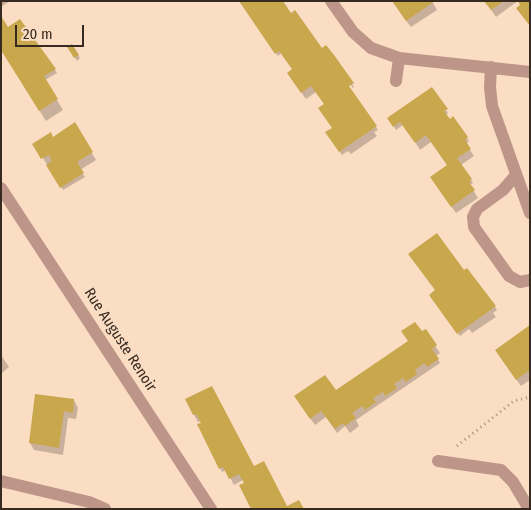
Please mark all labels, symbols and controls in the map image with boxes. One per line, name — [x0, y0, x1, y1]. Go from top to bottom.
scale bar — [18, 15, 86, 47]
text: 20 m — [23, 25, 53, 43]
street label: Rue Auguste Renoir — [80, 285, 160, 395]

